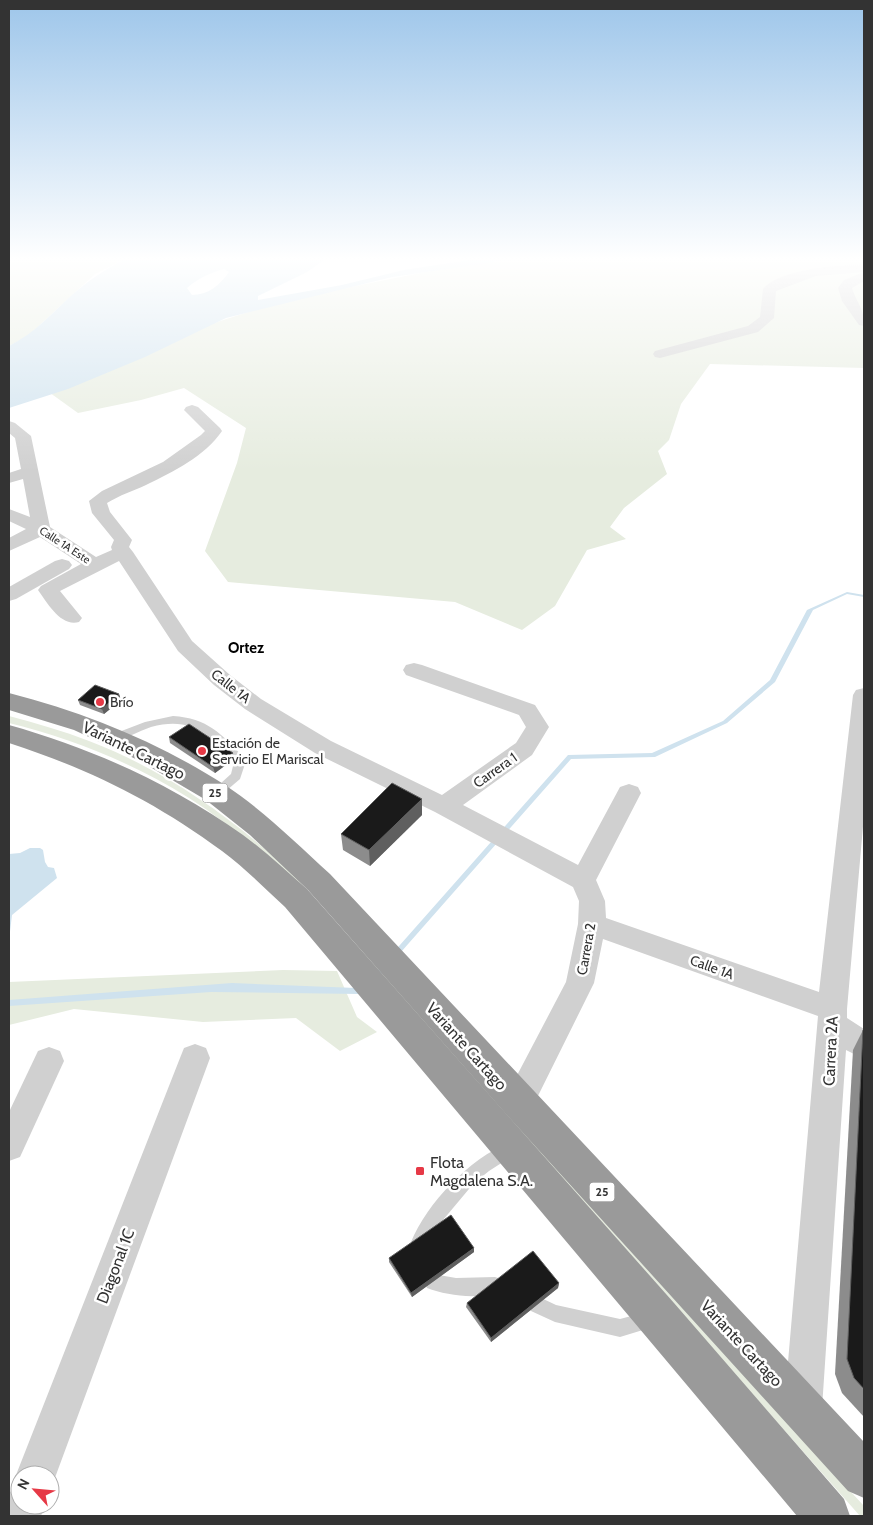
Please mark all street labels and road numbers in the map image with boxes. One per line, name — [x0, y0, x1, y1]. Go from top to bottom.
street label: Calle 1A Este — [37, 523, 93, 567]
street label: Calle 1A — [208, 665, 255, 707]
street label: Variante Cartago — [80, 718, 188, 783]
street label: Carrera 1 — [469, 748, 521, 792]
road number: 25 — [202, 784, 228, 802]
street label: Carrera 2 — [573, 921, 599, 977]
street label: Calle 1A — [688, 951, 737, 983]
street label: Variante Cartago — [422, 999, 511, 1094]
street label: Carrera 2A — [819, 1015, 842, 1087]
road number: 25 — [590, 1182, 614, 1202]
street label: Diagonal 1C — [93, 1226, 138, 1306]
street label: Variante Cartago — [697, 1296, 787, 1391]

